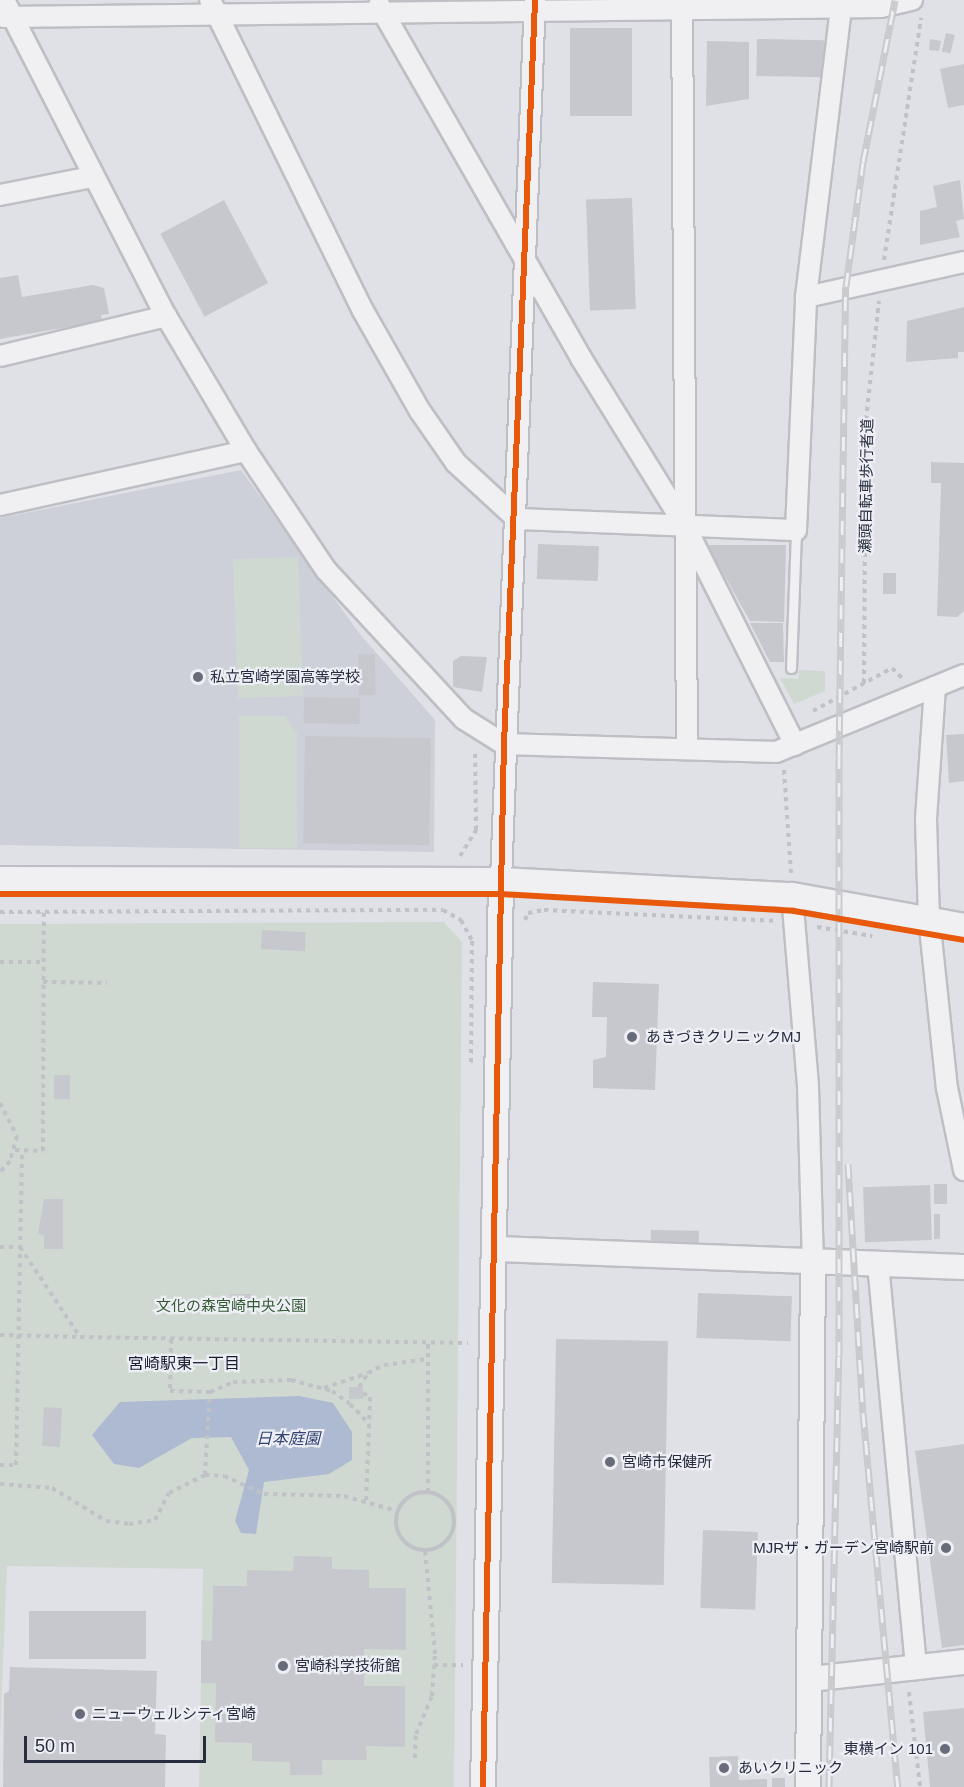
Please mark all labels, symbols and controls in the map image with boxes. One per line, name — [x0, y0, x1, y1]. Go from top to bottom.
street label: 瀬頭自転車歩行者道 — [856, 418, 876, 554]
place label: 私立宮崎学園高等学校 — [210, 668, 360, 686]
marker: 私立宮崎学園高等学校 — [191, 670, 205, 684]
marker: あきづきクリニックMJ — [623, 1028, 641, 1046]
place label: あきづきクリニックMJ — [646, 1028, 801, 1046]
park label: 文化の森宮崎中央公園 — [156, 1297, 306, 1315]
district label: 宮崎駅東一丁目 — [128, 1354, 240, 1374]
water label: 日本庭園 — [256, 1429, 320, 1449]
place label: 宮崎市保健所 — [622, 1453, 712, 1471]
marker: 宮崎市保健所 — [603, 1455, 617, 1469]
place label: MJRザ・ガーデン宮崎駅前 — [753, 1539, 934, 1557]
marker: MJRザ・ガーデン宮崎駅前 — [939, 1541, 953, 1555]
place label: 宮崎科学技術館 — [295, 1657, 400, 1675]
marker: 宮崎科学技術館 — [276, 1659, 290, 1673]
place label: ニューウェルシティ宮崎 — [92, 1705, 257, 1723]
marker: ニューウェルシティ宮崎 — [73, 1707, 87, 1721]
scale bar — [27, 1724, 208, 1762]
text: 50 m — [35, 1736, 75, 1756]
place label: 東横イン 101 — [844, 1740, 933, 1758]
marker: 東横イン 101 — [938, 1742, 952, 1756]
marker: あいクリニック — [715, 1759, 733, 1777]
place label: あいクリニック — [738, 1759, 843, 1777]

